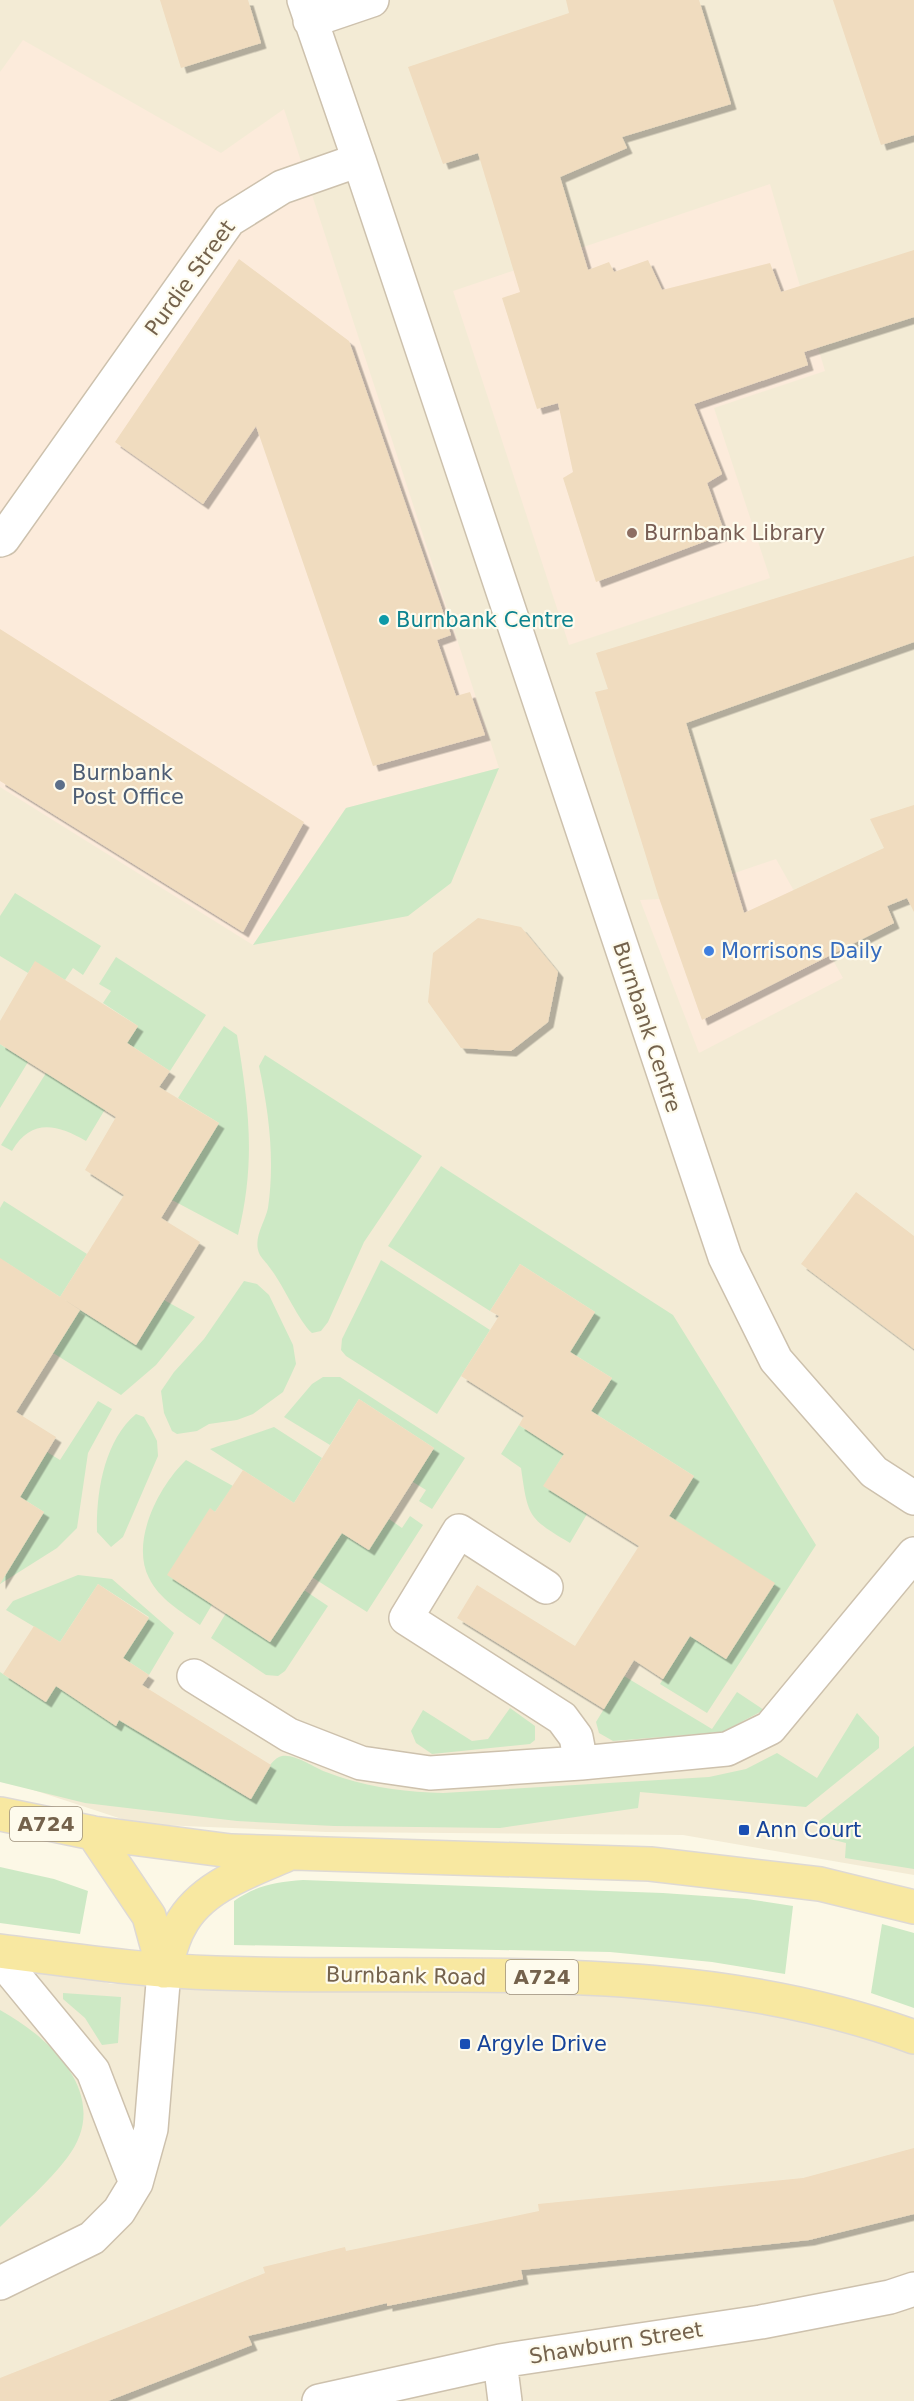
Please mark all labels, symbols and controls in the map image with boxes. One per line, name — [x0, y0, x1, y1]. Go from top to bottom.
street label: Purdie Street — [140, 216, 240, 340]
place label: Burnbank Library — [644, 521, 825, 545]
marker: Burnbank Library — [625, 526, 639, 540]
place label: Burnbank Centre — [396, 608, 574, 632]
marker: Burnbank Centre — [377, 613, 391, 627]
place label: Burnbank Post Office — [72, 761, 184, 809]
marker: Burnbank Post Office — [53, 778, 67, 792]
street label: Burnbank Centre — [608, 939, 686, 1115]
place label: Morrisons Daily — [721, 939, 883, 963]
marker: Morrisons Daily — [702, 944, 716, 958]
road number: A724 — [10, 1807, 82, 1841]
place label: Ann Court — [756, 1818, 861, 1842]
marker: Ann Court — [737, 1823, 751, 1837]
road number: A724 — [506, 1960, 578, 1994]
street label: Burnbank Road — [326, 1963, 486, 1989]
place label: Argyle Drive — [477, 2032, 607, 2056]
marker: Argyle Drive — [458, 2037, 472, 2051]
street label: Shawburn Street — [528, 2317, 704, 2369]

